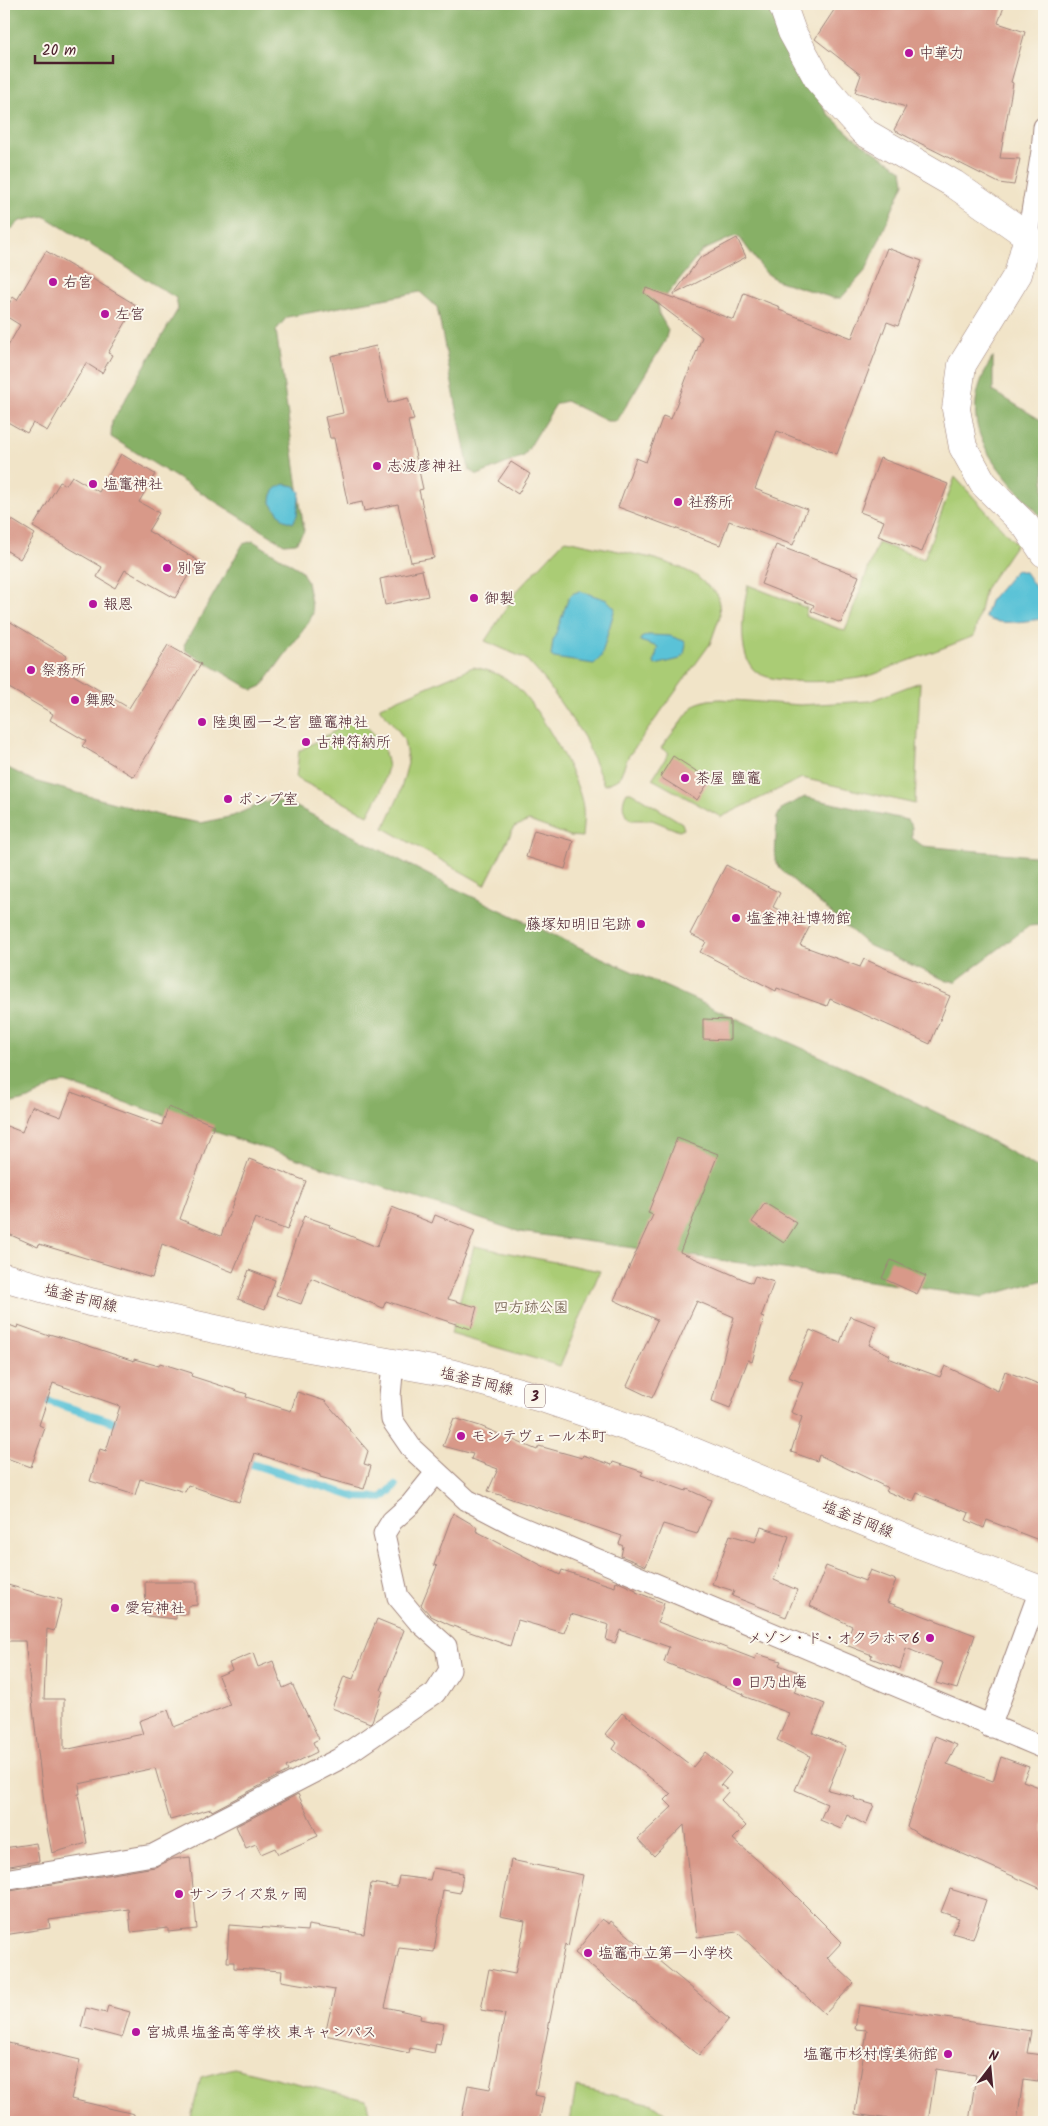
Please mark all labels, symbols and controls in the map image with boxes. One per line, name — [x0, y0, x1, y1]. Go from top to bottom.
scale bar — [35, 32, 112, 64]
text: 20 m — [42, 39, 76, 63]
place label: 中華力 — [919, 42, 964, 66]
marker: 中華力 — [903, 47, 915, 59]
place label: 右宮 — [63, 271, 93, 295]
marker: 右宮 — [47, 276, 59, 288]
place label: 左宮 — [115, 303, 145, 327]
marker: 左宮 — [99, 308, 111, 320]
place label: 志波彦神社 — [387, 455, 462, 479]
marker: 志波彦神社 — [371, 460, 383, 472]
place label: 塩竃神社 — [103, 473, 163, 497]
marker: 塩竃神社 — [87, 478, 99, 490]
place label: 社務所 — [688, 491, 733, 515]
marker: 社務所 — [672, 496, 684, 508]
place label: 別宮 — [177, 557, 207, 581]
marker: 別宮 — [161, 562, 173, 574]
place label: 御製 — [484, 587, 514, 611]
marker: 御製 — [468, 592, 480, 604]
place label: 報恩 — [103, 593, 133, 617]
marker: 報恩 — [87, 598, 99, 610]
place label: 祭務所 — [41, 659, 86, 683]
marker: 祭務所 — [25, 664, 37, 676]
place label: 舞殿 — [85, 689, 115, 713]
marker: 舞殿 — [69, 694, 81, 706]
place label: 陸奥國一之宮 鹽竈神社 — [212, 711, 368, 735]
marker: 陸奥國一之宮 鹽竈神社 — [196, 716, 208, 728]
place label: 古神符納所 — [316, 731, 391, 755]
marker: 古神符納所 — [300, 736, 312, 748]
place label: 茶屋 鹽竈 — [695, 767, 761, 791]
marker: 茶屋 鹽竈 — [679, 772, 691, 784]
place label: ポンプ室 — [238, 788, 298, 812]
marker: ポンプ室 — [222, 793, 234, 805]
place label: 塩釜神社博物館 — [746, 907, 851, 931]
marker: 塩釜神社博物館 — [730, 912, 742, 924]
place label: 藤塚知明旧宅跡 — [526, 913, 631, 937]
marker: 藤塚知明旧宅跡 — [635, 918, 647, 930]
street label: 塩釜吉岡線 — [41, 1278, 120, 1320]
park label: 四方跡公園 — [493, 1296, 569, 1320]
street label: 塩釜吉岡線 — [437, 1361, 516, 1403]
road number: 3 — [525, 1384, 545, 1408]
place label: モンテヴェール本町 — [471, 1425, 607, 1449]
marker: モンテヴェール本町 — [455, 1430, 467, 1442]
street label: 塩釜吉岡線 — [818, 1495, 897, 1545]
place label: 愛宕神社 — [125, 1597, 185, 1621]
marker: 愛宕神社 — [109, 1602, 121, 1614]
place label: メゾン・ド・オクラホマ6 — [747, 1627, 920, 1651]
marker: メゾン・ド・オクラホマ6 — [924, 1632, 936, 1644]
place label: 日乃出庵 — [747, 1671, 807, 1695]
marker: 日乃出庵 — [731, 1676, 743, 1688]
place label: サンライズ泉ヶ岡 — [189, 1883, 308, 1907]
marker: サンライズ泉ヶ岡 — [173, 1888, 185, 1900]
place label: 塩竈市立第一小学校 — [598, 1942, 733, 1966]
marker: 塩竈市立第一小学校 — [582, 1947, 594, 1959]
place label: 宮城県塩釜高等学校 東キャンパス — [146, 2021, 376, 2045]
marker: 宮城県塩釜高等学校 東キャンパス — [130, 2026, 142, 2038]
place label: 塩竈市杉村惇美術館 — [803, 2043, 938, 2067]
north arrow — [966, 2044, 1016, 2094]
text: N — [986, 2045, 1001, 2068]
marker: 塩竈市杉村惇美術館 — [942, 2048, 954, 2060]

